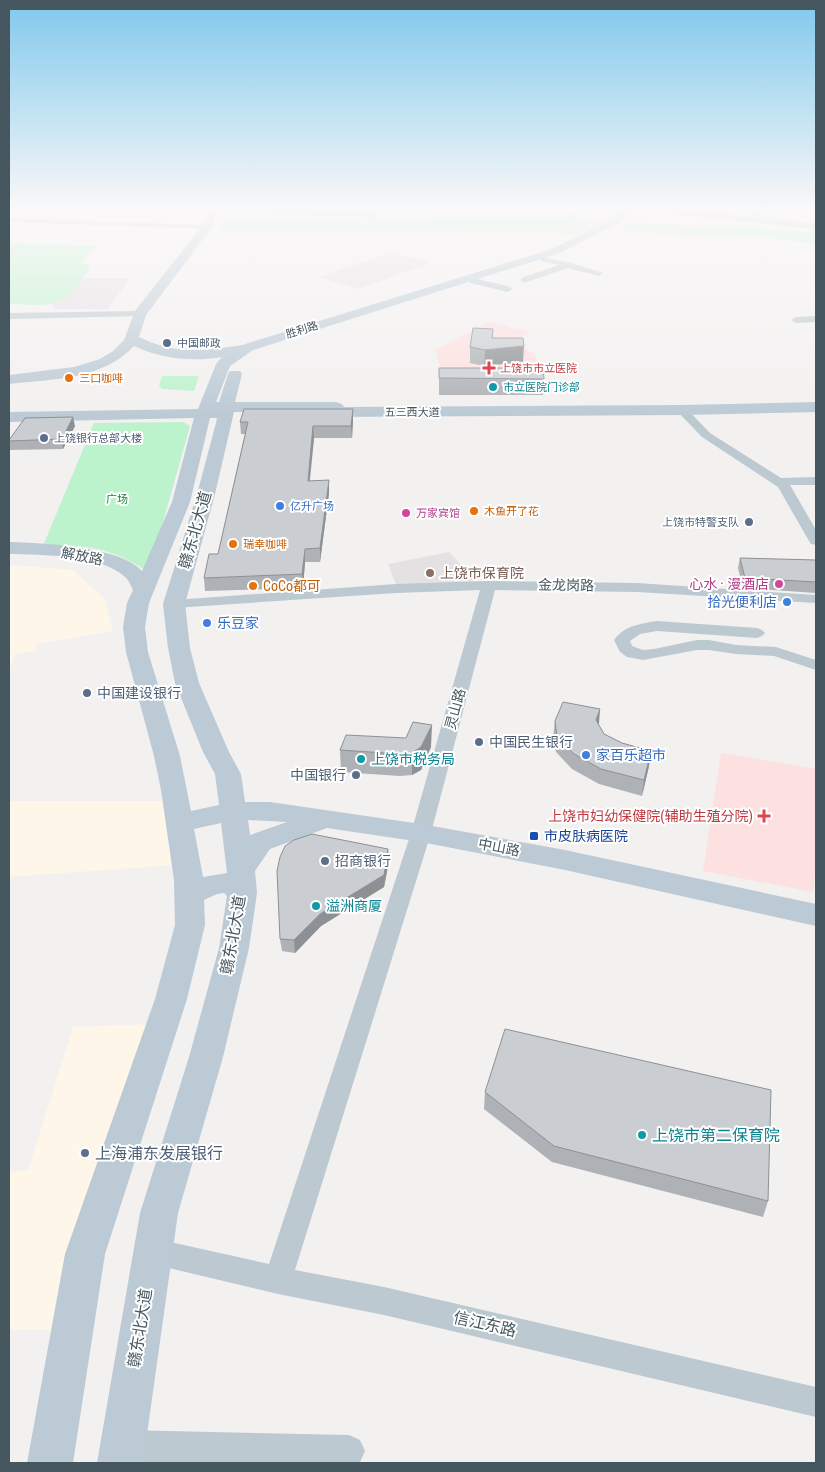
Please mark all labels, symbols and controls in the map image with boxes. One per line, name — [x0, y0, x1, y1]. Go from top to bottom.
street label: 胜利路 — [284, 319, 320, 341]
marker: 中国邮政 — [161, 337, 173, 349]
place label: 中国邮政 — [177, 337, 221, 350]
marker: 上饶市市立医院 — [482, 361, 496, 375]
place label: 上饶市市立医院 — [500, 362, 577, 375]
marker: 三口咖啡 — [63, 372, 75, 384]
place label: 三口咖啡 — [79, 372, 123, 385]
marker: 市立医院门诊部 — [487, 381, 499, 393]
place label: 市立医院门诊部 — [503, 381, 580, 394]
street label: 五三西大道 — [385, 406, 440, 419]
marker: 上饶银行总部大楼 — [38, 432, 50, 444]
place label: 上饶银行总部大楼 — [54, 432, 142, 445]
street label: 赣东北大道 — [175, 489, 215, 571]
park label: 广场 — [106, 493, 128, 506]
marker: 亿升广场 — [274, 500, 286, 512]
place label: 亿升广场 — [290, 500, 334, 513]
marker: 木鱼开了花 — [468, 505, 480, 517]
place label: 木鱼开了花 — [484, 505, 539, 518]
marker: 万家宾馆 — [400, 507, 412, 519]
place label: 万家宾馆 — [416, 507, 460, 520]
place label: 上饶市特警支队 — [662, 516, 739, 529]
marker: 上饶市特警支队 — [743, 516, 755, 528]
marker: 瑞幸咖啡 — [227, 538, 239, 550]
place label: 瑞幸咖啡 — [243, 538, 287, 551]
street label: 解放路 — [60, 544, 104, 568]
place label: 上饶市保育院 — [440, 565, 524, 581]
marker: 上饶市保育院 — [424, 567, 436, 579]
place label: 心水 · 漫酒店 — [689, 576, 769, 592]
street label: 金龙岗路 — [538, 577, 594, 593]
place label: CoCo都可 — [263, 578, 321, 594]
marker: 心水 · 漫酒店 — [773, 578, 785, 590]
marker: CoCo都可 — [247, 580, 259, 592]
place label: 拾光便利店 — [707, 594, 777, 610]
marker: 拾光便利店 — [781, 596, 793, 608]
place label: 乐豆家 — [217, 615, 259, 631]
marker: 乐豆家 — [201, 617, 213, 629]
place label: 中国建设银行 — [97, 685, 181, 701]
marker: 中国建设银行 — [81, 687, 93, 699]
street label: 灵山路 — [442, 687, 468, 731]
place label: 中国民生银行 — [489, 734, 573, 750]
marker: 中国民生银行 — [473, 736, 485, 748]
place label: 家百乐超市 — [596, 747, 666, 763]
marker: 家百乐超市 — [580, 749, 592, 761]
place label: 上饶市税务局 — [371, 751, 455, 767]
marker: 上饶市税务局 — [355, 753, 367, 765]
place label: 中国银行 — [290, 767, 346, 783]
marker: 中国银行 — [350, 769, 362, 781]
place label: 上饶市妇幼保健院(辅助生殖分院) — [548, 808, 753, 825]
marker: 上饶市妇幼保健院(辅助生殖分院) — [757, 809, 771, 823]
place label: 市皮肤病医院 — [544, 828, 628, 844]
marker: 市皮肤病医院 — [528, 830, 540, 842]
street label: 中山路 — [477, 835, 521, 859]
place label: 招商银行 — [335, 853, 391, 869]
marker: 招商银行 — [319, 855, 331, 867]
street label: 赣东北大道 — [217, 894, 249, 976]
place label: 溢洲商厦 — [326, 898, 382, 914]
marker: 溢洲商厦 — [310, 900, 322, 912]
place label: 上饶市第二保育院 — [652, 1126, 780, 1145]
marker: 上饶市第二保育院 — [636, 1129, 648, 1141]
place label: 上海浦东发展银行 — [95, 1144, 223, 1163]
marker: 上海浦东发展银行 — [79, 1147, 91, 1159]
street label: 赣东北大道 — [124, 1287, 156, 1369]
street label: 信江东路 — [452, 1308, 518, 1340]

